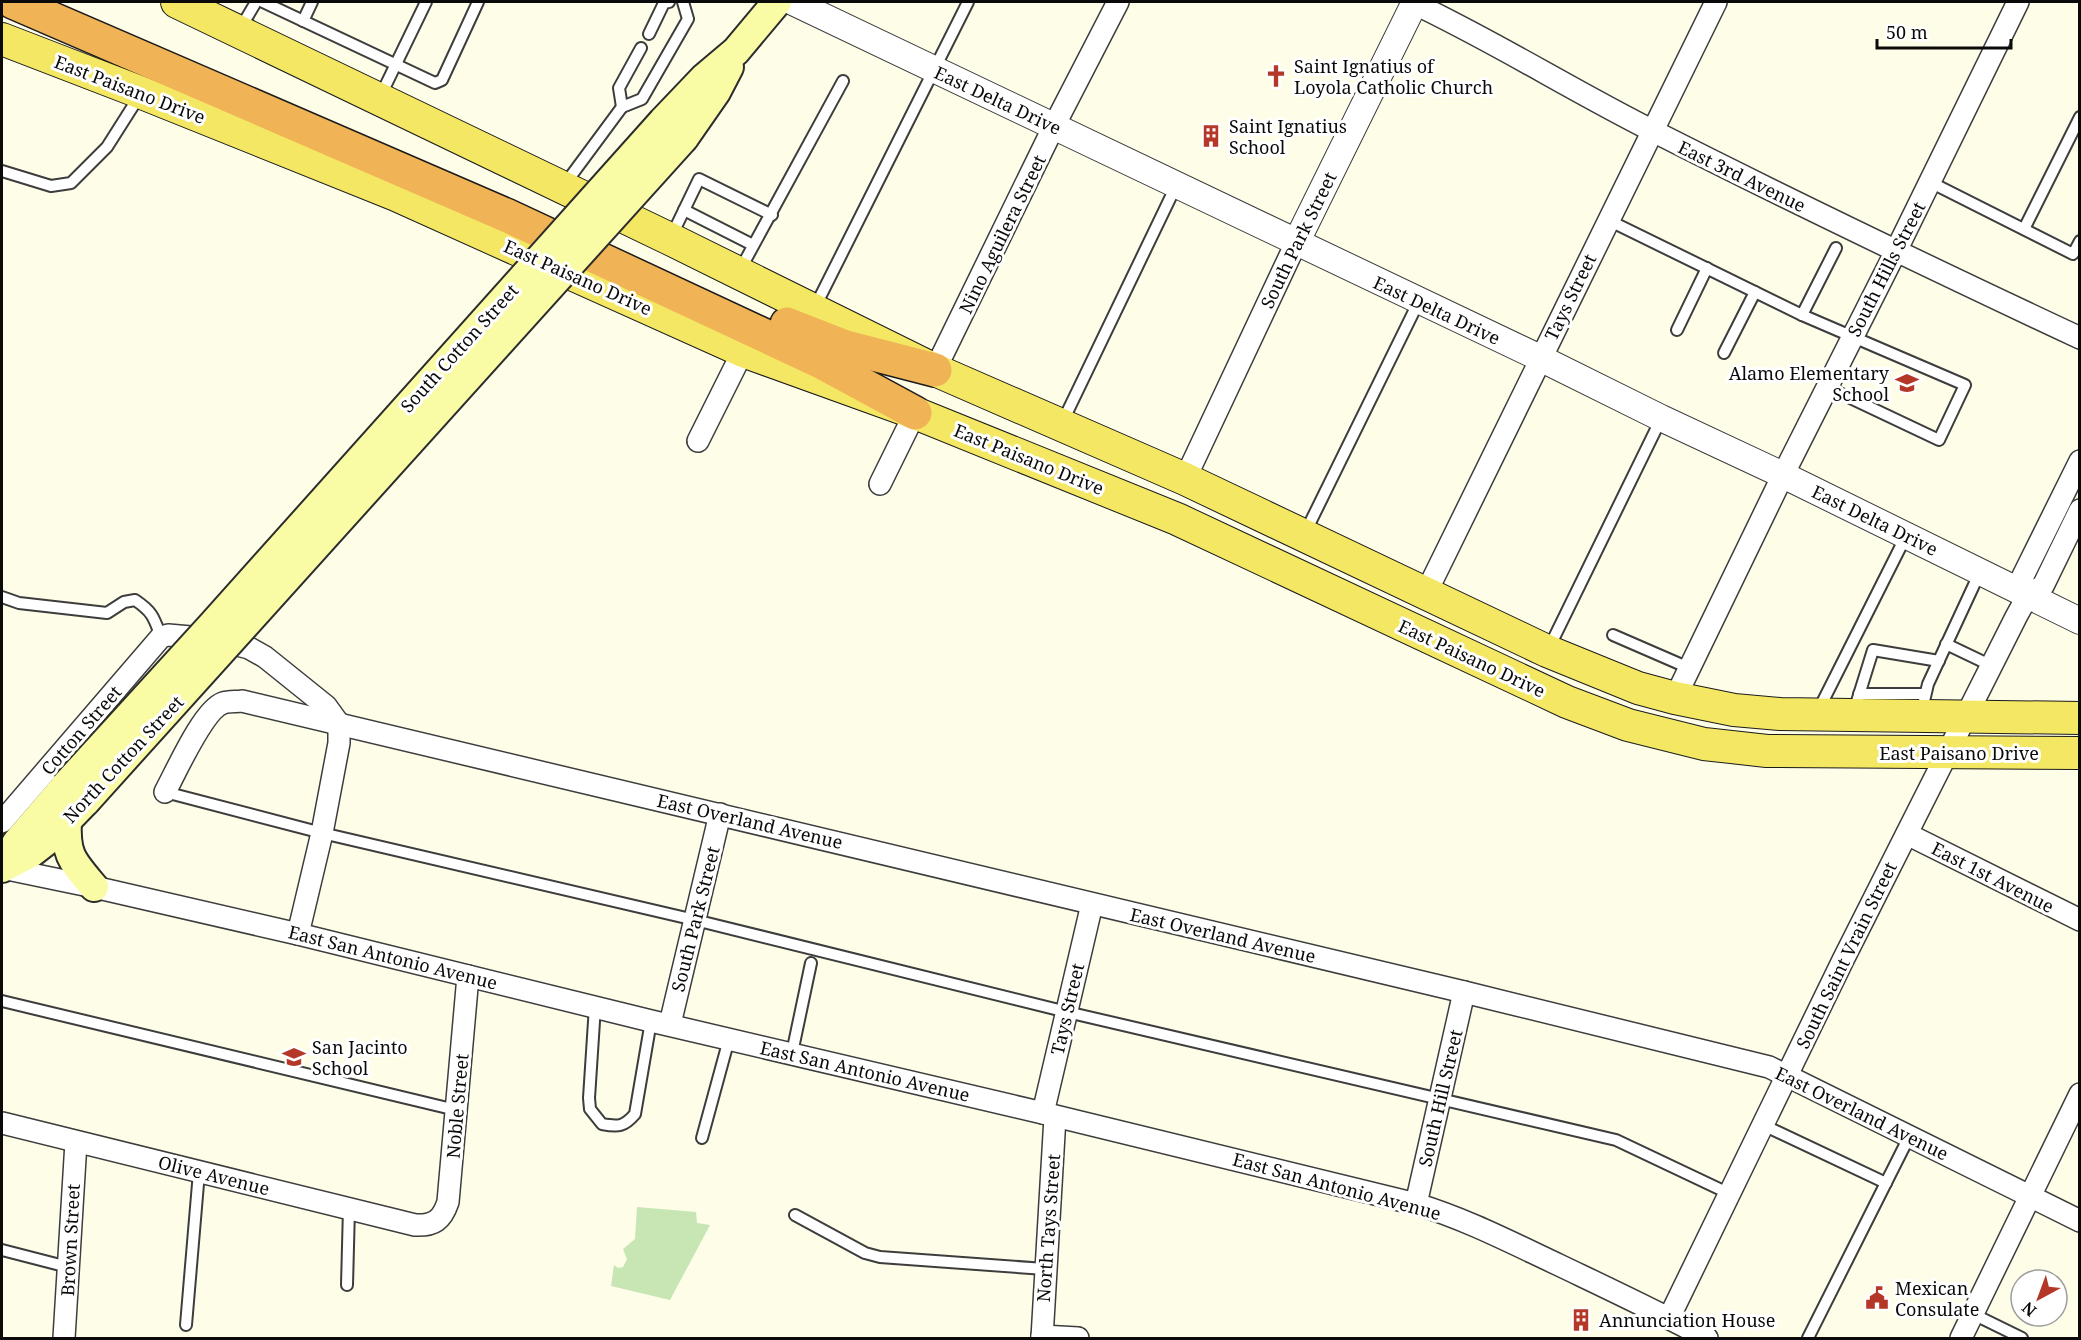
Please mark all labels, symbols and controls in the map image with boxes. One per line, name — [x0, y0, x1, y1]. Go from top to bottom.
scale bar — [1877, 12, 2010, 50]
text: 50 m — [1886, 20, 1928, 44]
street label: East Paisano Drive — [51, 49, 209, 129]
place label: Saint Ignatius of Loyola Catholic Church — [1294, 54, 1493, 99]
street label: East Delta Drive — [931, 60, 1065, 140]
church icon: Saint Ignatius of Loyola Catholic Church — [1263, 63, 1289, 89]
place label: Saint Ignatius School — [1229, 114, 1347, 159]
building icon: Saint Ignatius School — [1198, 123, 1224, 149]
street label: East 3rd Avenue — [1674, 135, 1810, 217]
street label: Nino Aguilera Street — [953, 151, 1051, 317]
street label: South Park Street — [1255, 168, 1341, 312]
street label: South Hills Street — [1842, 198, 1930, 340]
street label: East Paisano Drive — [500, 234, 656, 320]
street label: Tays Street — [1539, 250, 1601, 344]
street label: East Delta Drive — [1370, 270, 1504, 350]
street label: South Cotton Street — [395, 279, 523, 417]
place label: Alamo Elementary School — [1729, 361, 1890, 406]
school or university icon: Alamo Elementary School — [1894, 370, 1920, 396]
street label: East Paisano Drive — [951, 418, 1107, 500]
street label: East Delta Drive — [1808, 479, 1942, 561]
street label: East Paisano Drive — [1395, 613, 1549, 703]
street label: Cotton Street — [36, 680, 126, 780]
street label: North Cotton Street — [58, 690, 188, 828]
street label: East Paisano Drive — [1879, 741, 2039, 765]
street label: East Overland Avenue — [655, 788, 845, 854]
street label: East 1st Avenue — [1928, 836, 2058, 918]
street label: South Park Street — [665, 844, 725, 994]
street label: South Saint Vrain Street — [1790, 858, 1902, 1052]
street label: East Overland Avenue — [1128, 902, 1318, 968]
street label: East San Antonio Avenue — [286, 919, 500, 995]
street label: Tays Street — [1045, 961, 1089, 1057]
street label: South Hill Street — [1413, 1027, 1467, 1169]
place label: San Jacinto School — [312, 1035, 408, 1080]
street label: East San Antonio Avenue — [758, 1035, 972, 1107]
school or university icon: San Jacinto School — [281, 1044, 307, 1070]
street label: Noble Street — [440, 1053, 474, 1159]
street label: East Overland Avenue — [1771, 1061, 1953, 1165]
street label: East San Antonio Avenue — [1230, 1147, 1444, 1225]
street label: Olive Avenue — [156, 1150, 272, 1200]
street label: North Tays Street — [1031, 1153, 1065, 1303]
street label: Brown Street — [55, 1183, 85, 1297]
north arrow — [2009, 1268, 2069, 1328]
place label: Mexican Consulate — [1895, 1276, 1979, 1321]
public building icon: Mexican Consulate — [1864, 1285, 1890, 1311]
text: N — [2017, 1297, 2041, 1322]
building icon: Annunciation House — [1568, 1307, 1594, 1333]
place label: Annunciation House — [1599, 1308, 1775, 1332]

